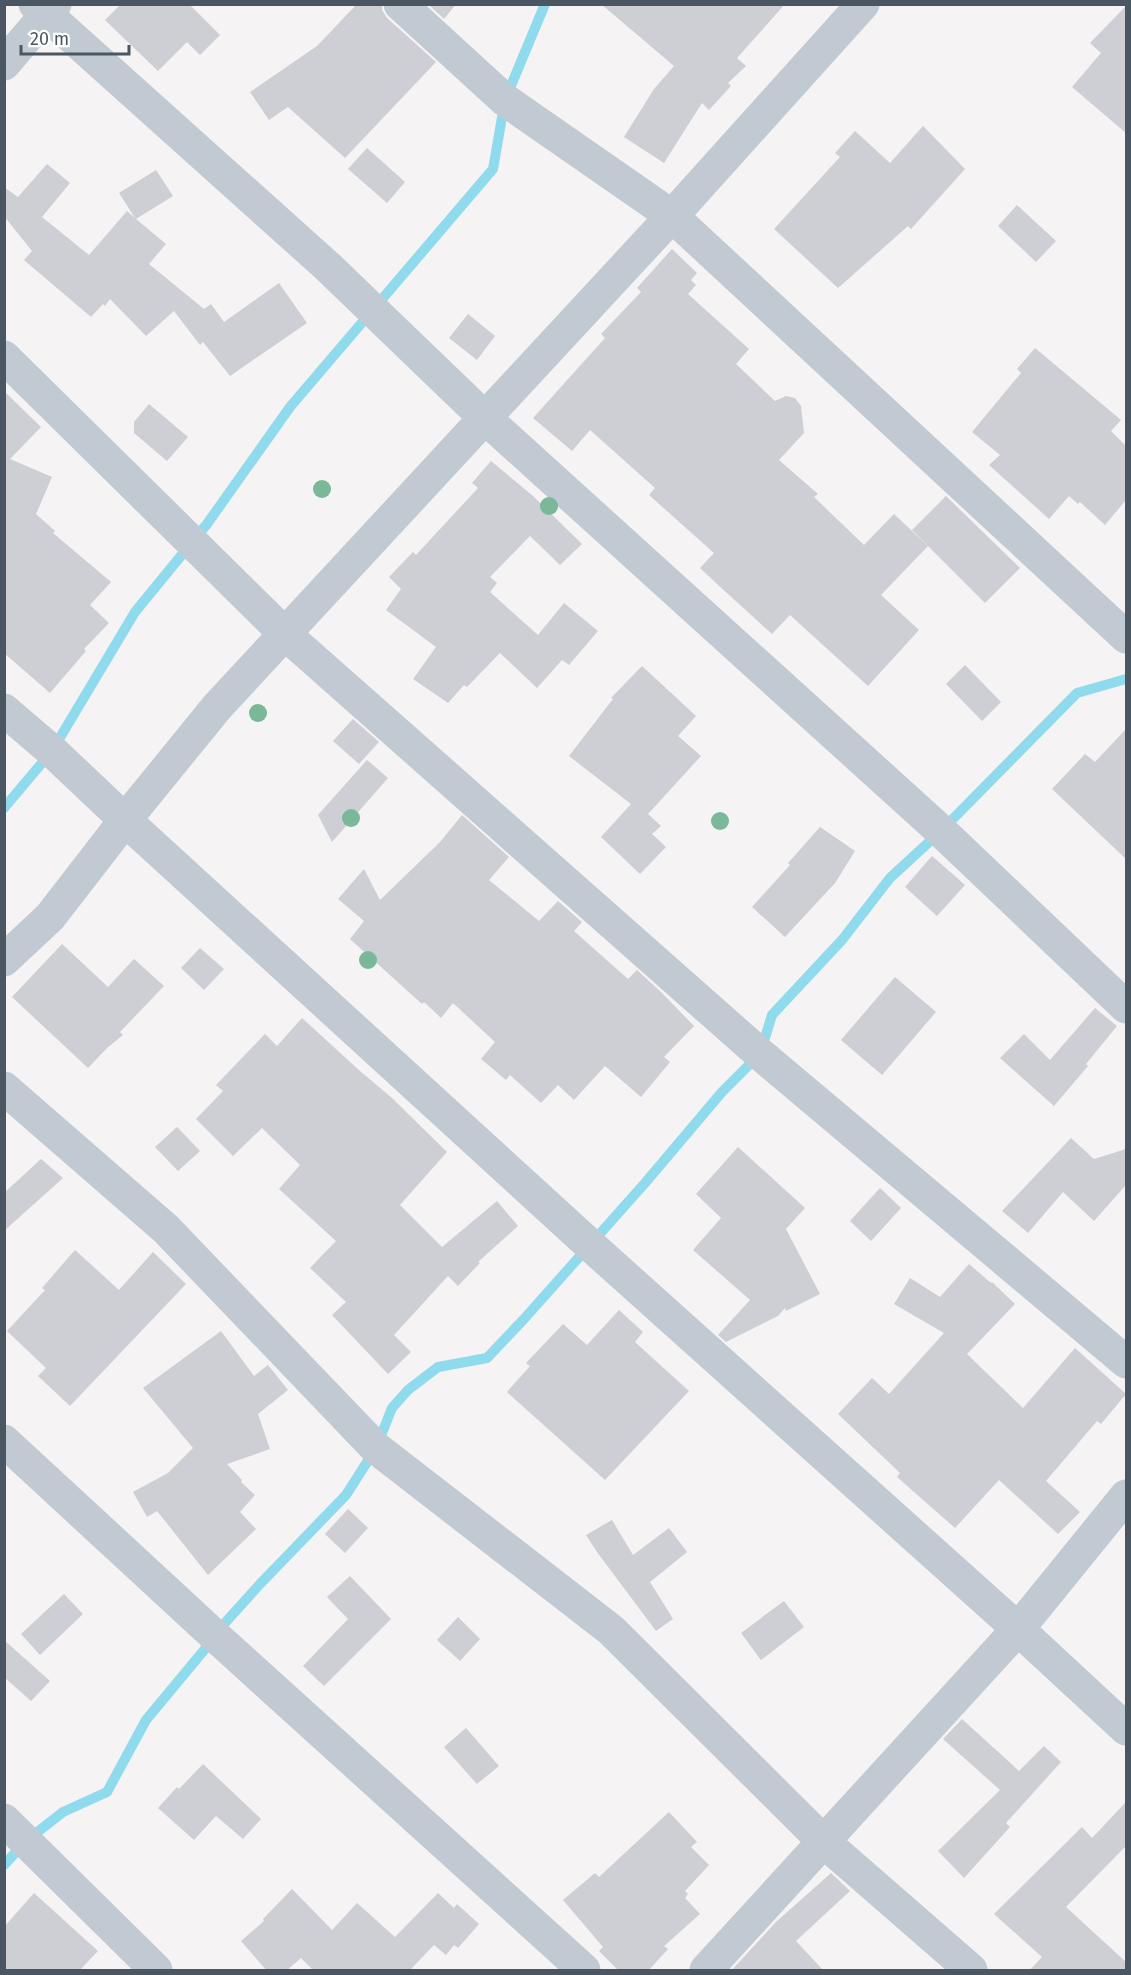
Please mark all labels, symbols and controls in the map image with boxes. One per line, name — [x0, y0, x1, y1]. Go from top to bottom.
scale bar — [21, 18, 129, 56]
text: 20 m — [30, 28, 69, 50]

